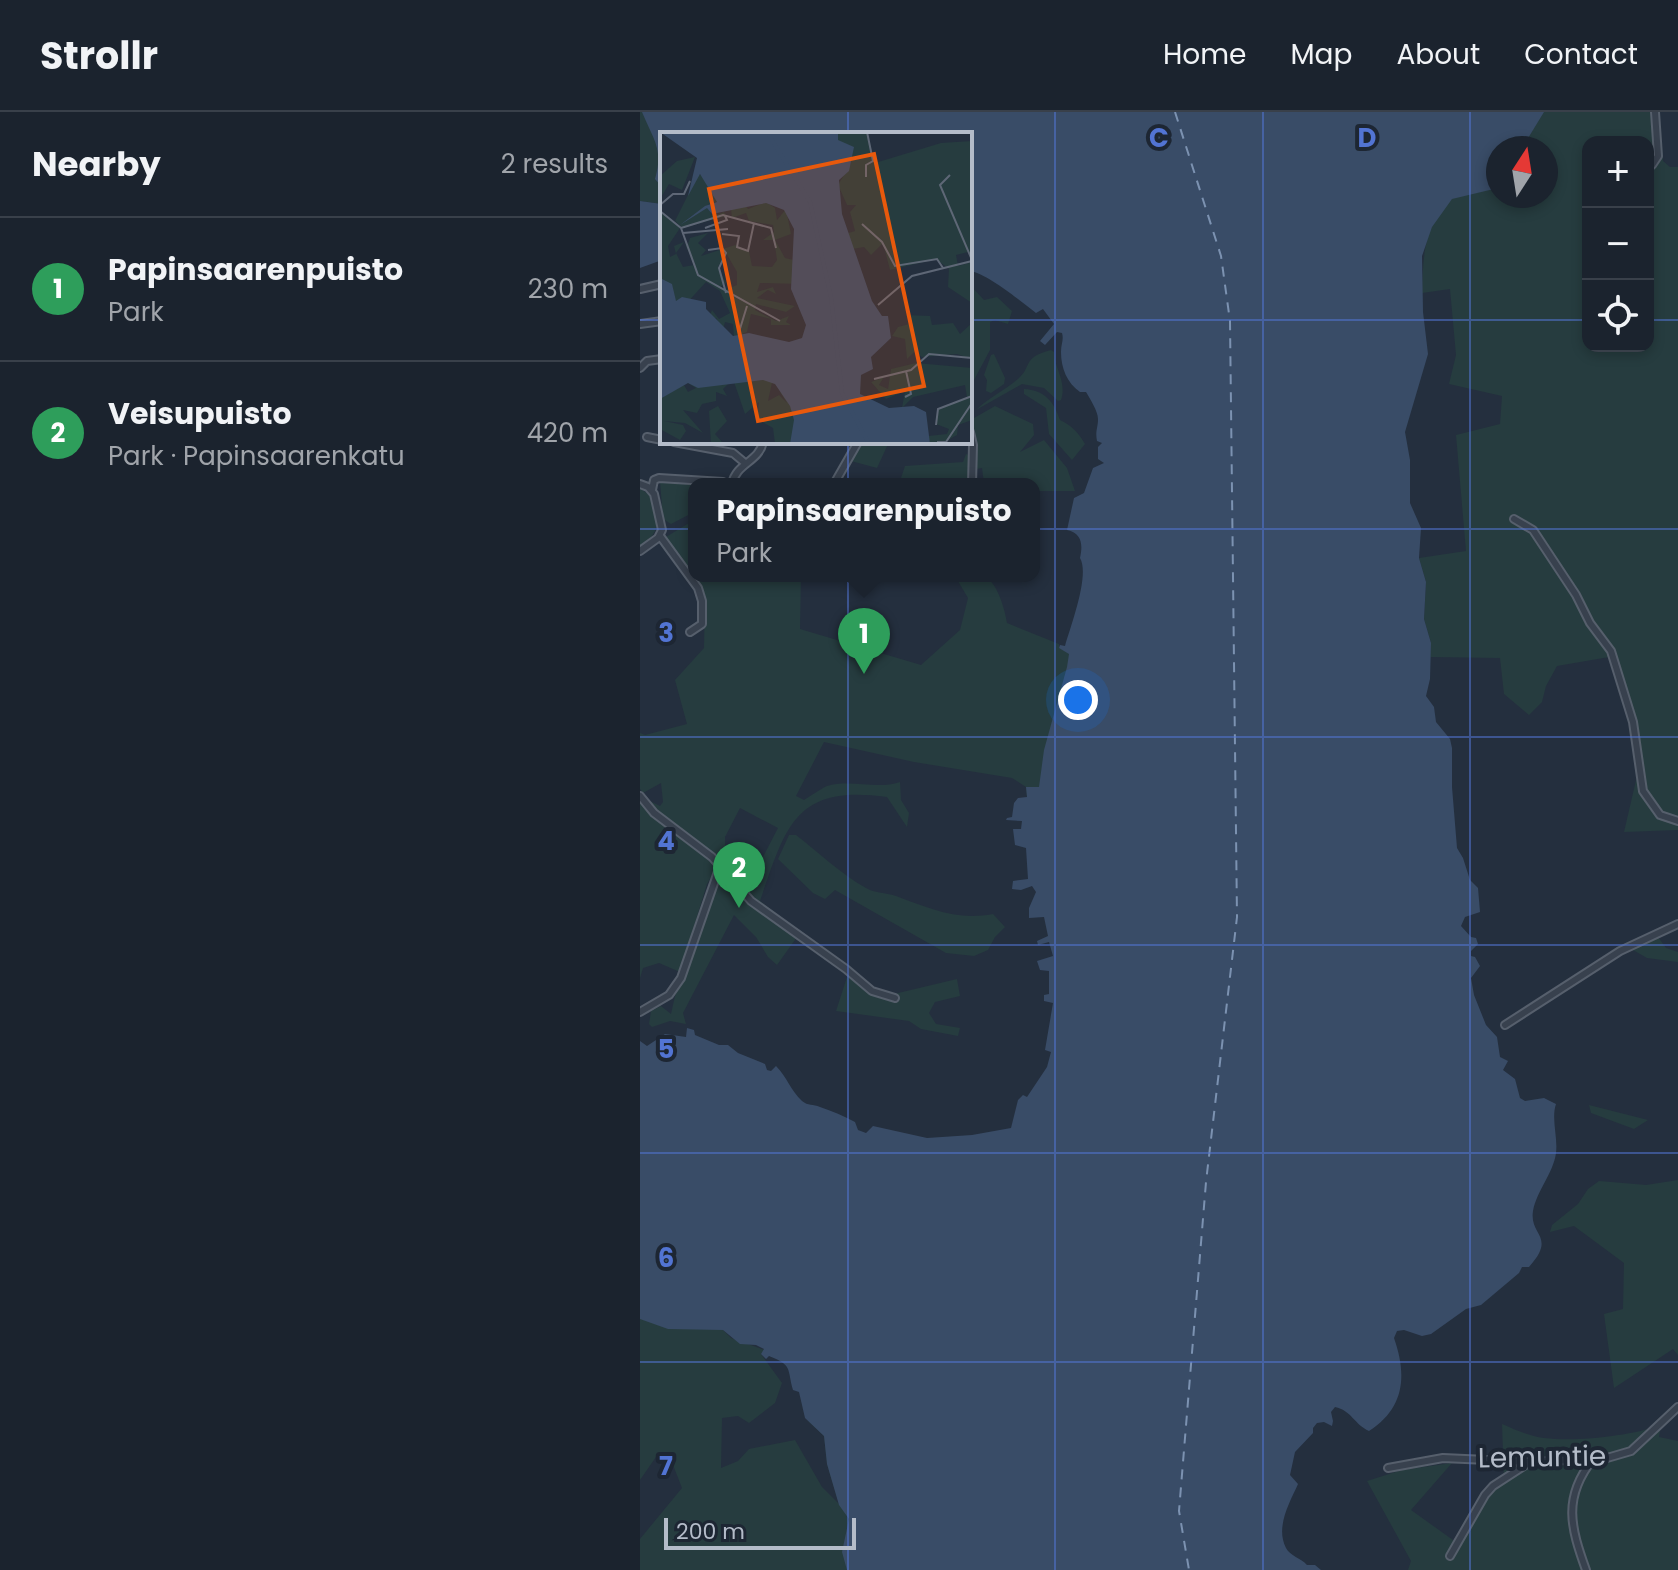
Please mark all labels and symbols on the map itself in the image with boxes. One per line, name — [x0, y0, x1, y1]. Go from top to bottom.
text: C — [1149, 120, 1169, 156]
text: D — [1358, 120, 1377, 156]
inset map — [660, 132, 972, 444]
north arrow — [1486, 136, 1558, 208]
pin: 1 — [838, 608, 890, 674]
text: 3 — [658, 615, 674, 651]
your location — [1058, 680, 1098, 720]
text: 4 — [657, 823, 675, 859]
pin: 2 — [713, 842, 765, 908]
text: 5 — [658, 1031, 674, 1067]
text: 6 — [658, 1240, 674, 1276]
street label: Lemuntie — [1477, 1436, 1607, 1478]
text: 7 — [659, 1448, 673, 1484]
scale bar — [664, 1514, 856, 1550]

